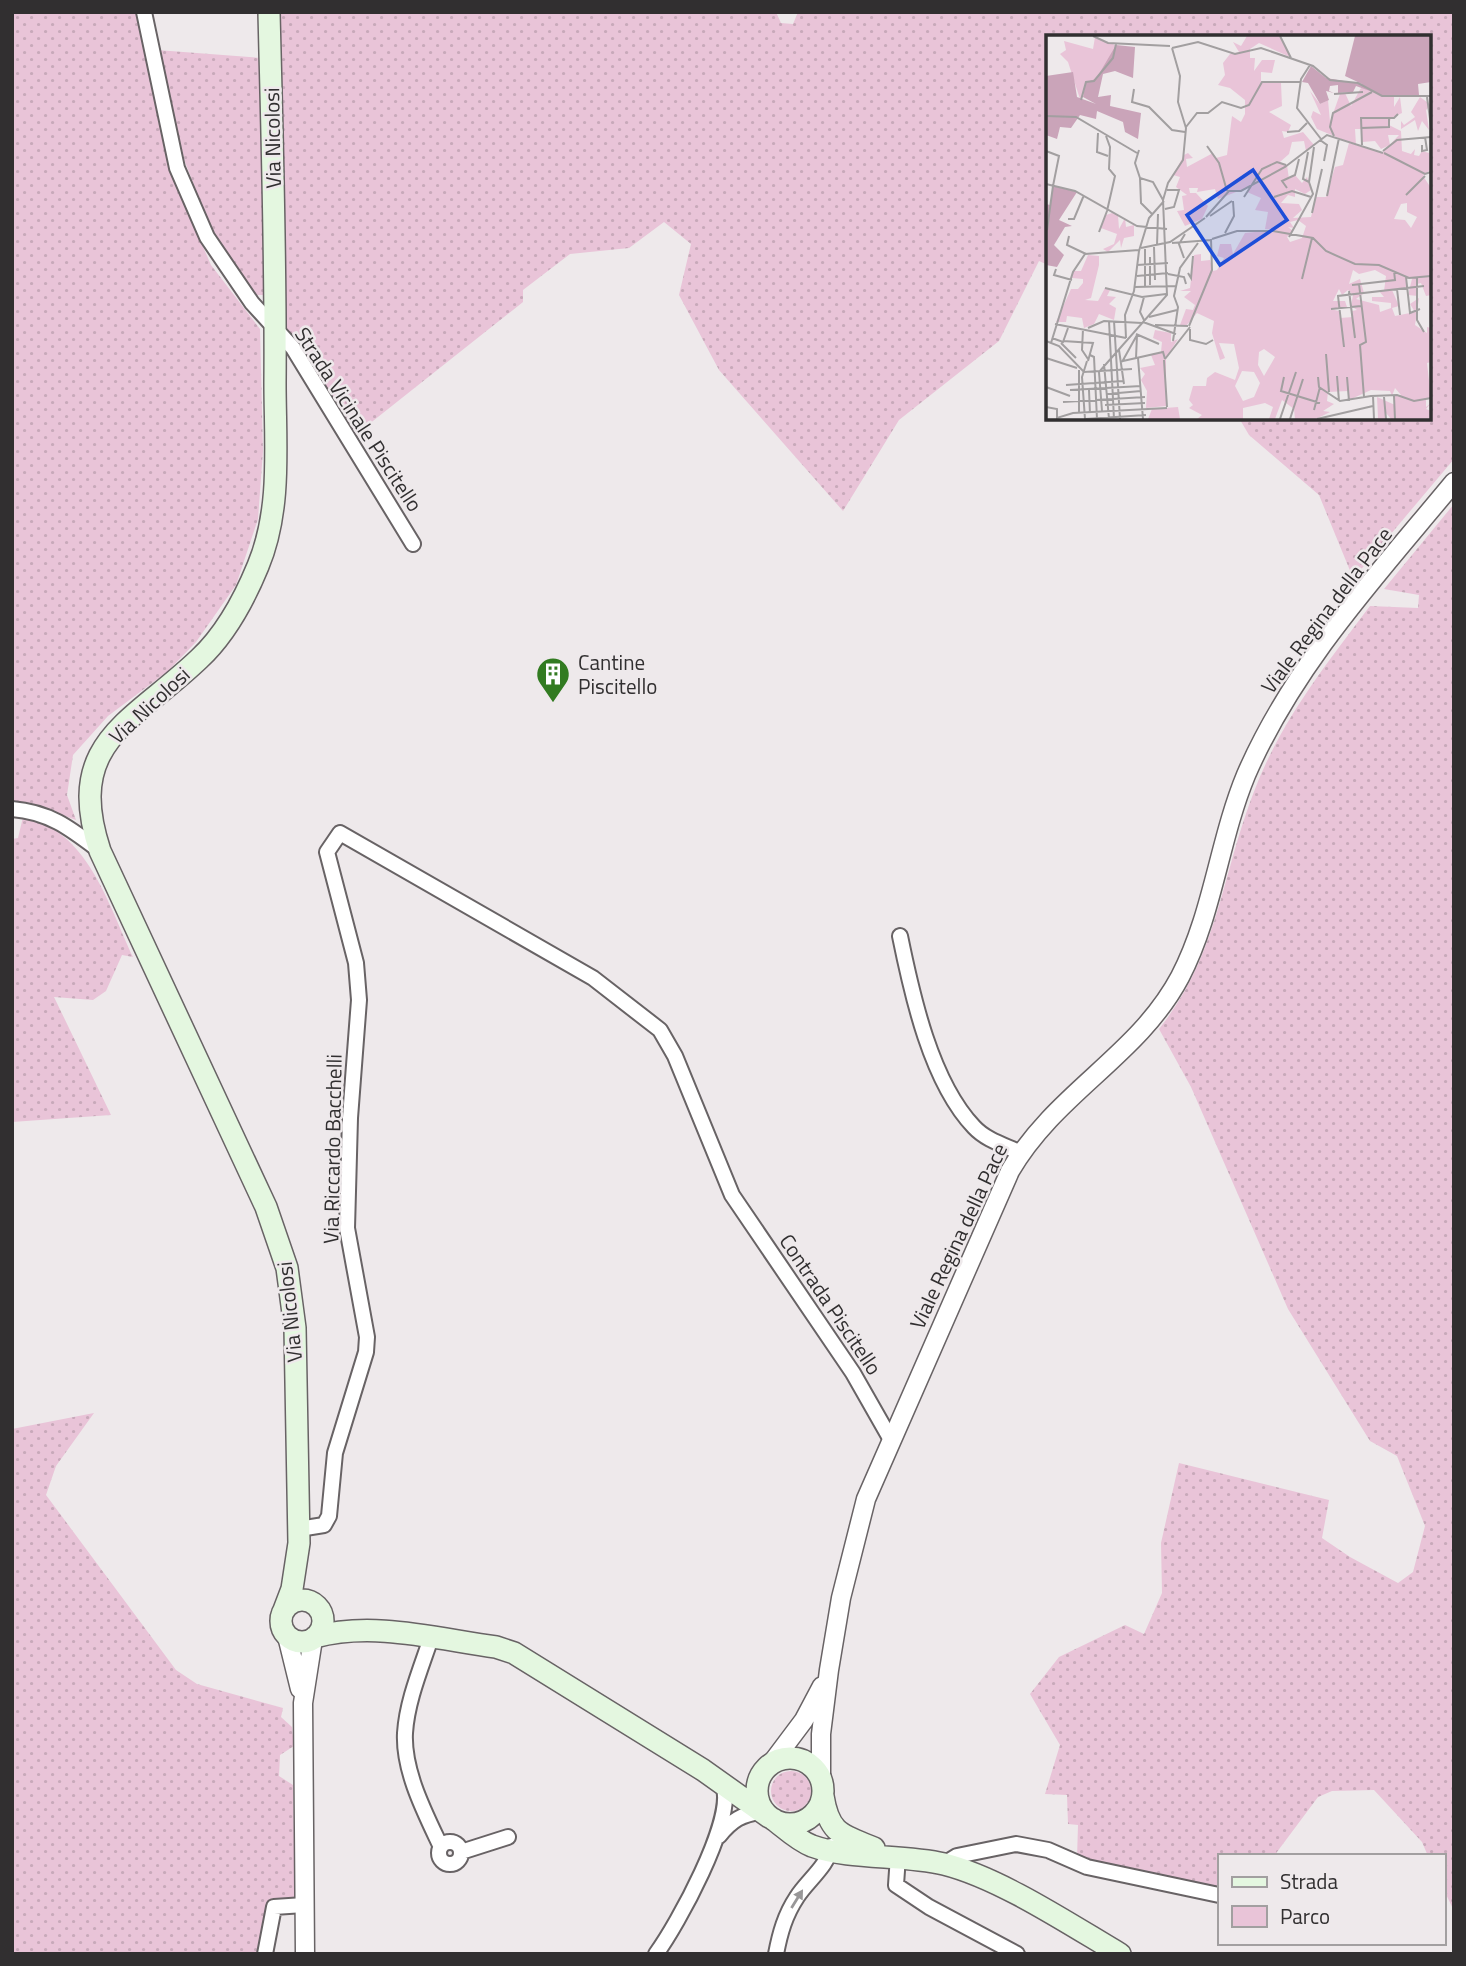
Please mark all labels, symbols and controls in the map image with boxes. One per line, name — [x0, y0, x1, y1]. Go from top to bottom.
inset map — [1046, 35, 1431, 420]
street label: Via Nicolosi — [255, 87, 289, 189]
street label: Strada Vicinale Piscitello — [287, 320, 431, 518]
street label: Viale Regina della Pace — [1253, 520, 1399, 700]
place label: Cantine Piscitello — [578, 646, 657, 702]
building icon: Cantine Piscitello — [534, 655, 572, 704]
street label: Via Nicolosi — [101, 659, 197, 751]
street label: Via Riccardo Bacchelli — [314, 1054, 350, 1244]
street label: Viale Regina della Pace — [901, 1138, 1015, 1334]
street label: Contrada Piscitello — [772, 1227, 890, 1381]
street label: Via Nicolosi — [268, 1260, 310, 1364]
legend — [1218, 1854, 1445, 1945]
text: Strada — [1280, 1865, 1338, 1897]
one-way arrow — [790, 1890, 803, 1909]
text: Parco — [1280, 1900, 1330, 1932]

